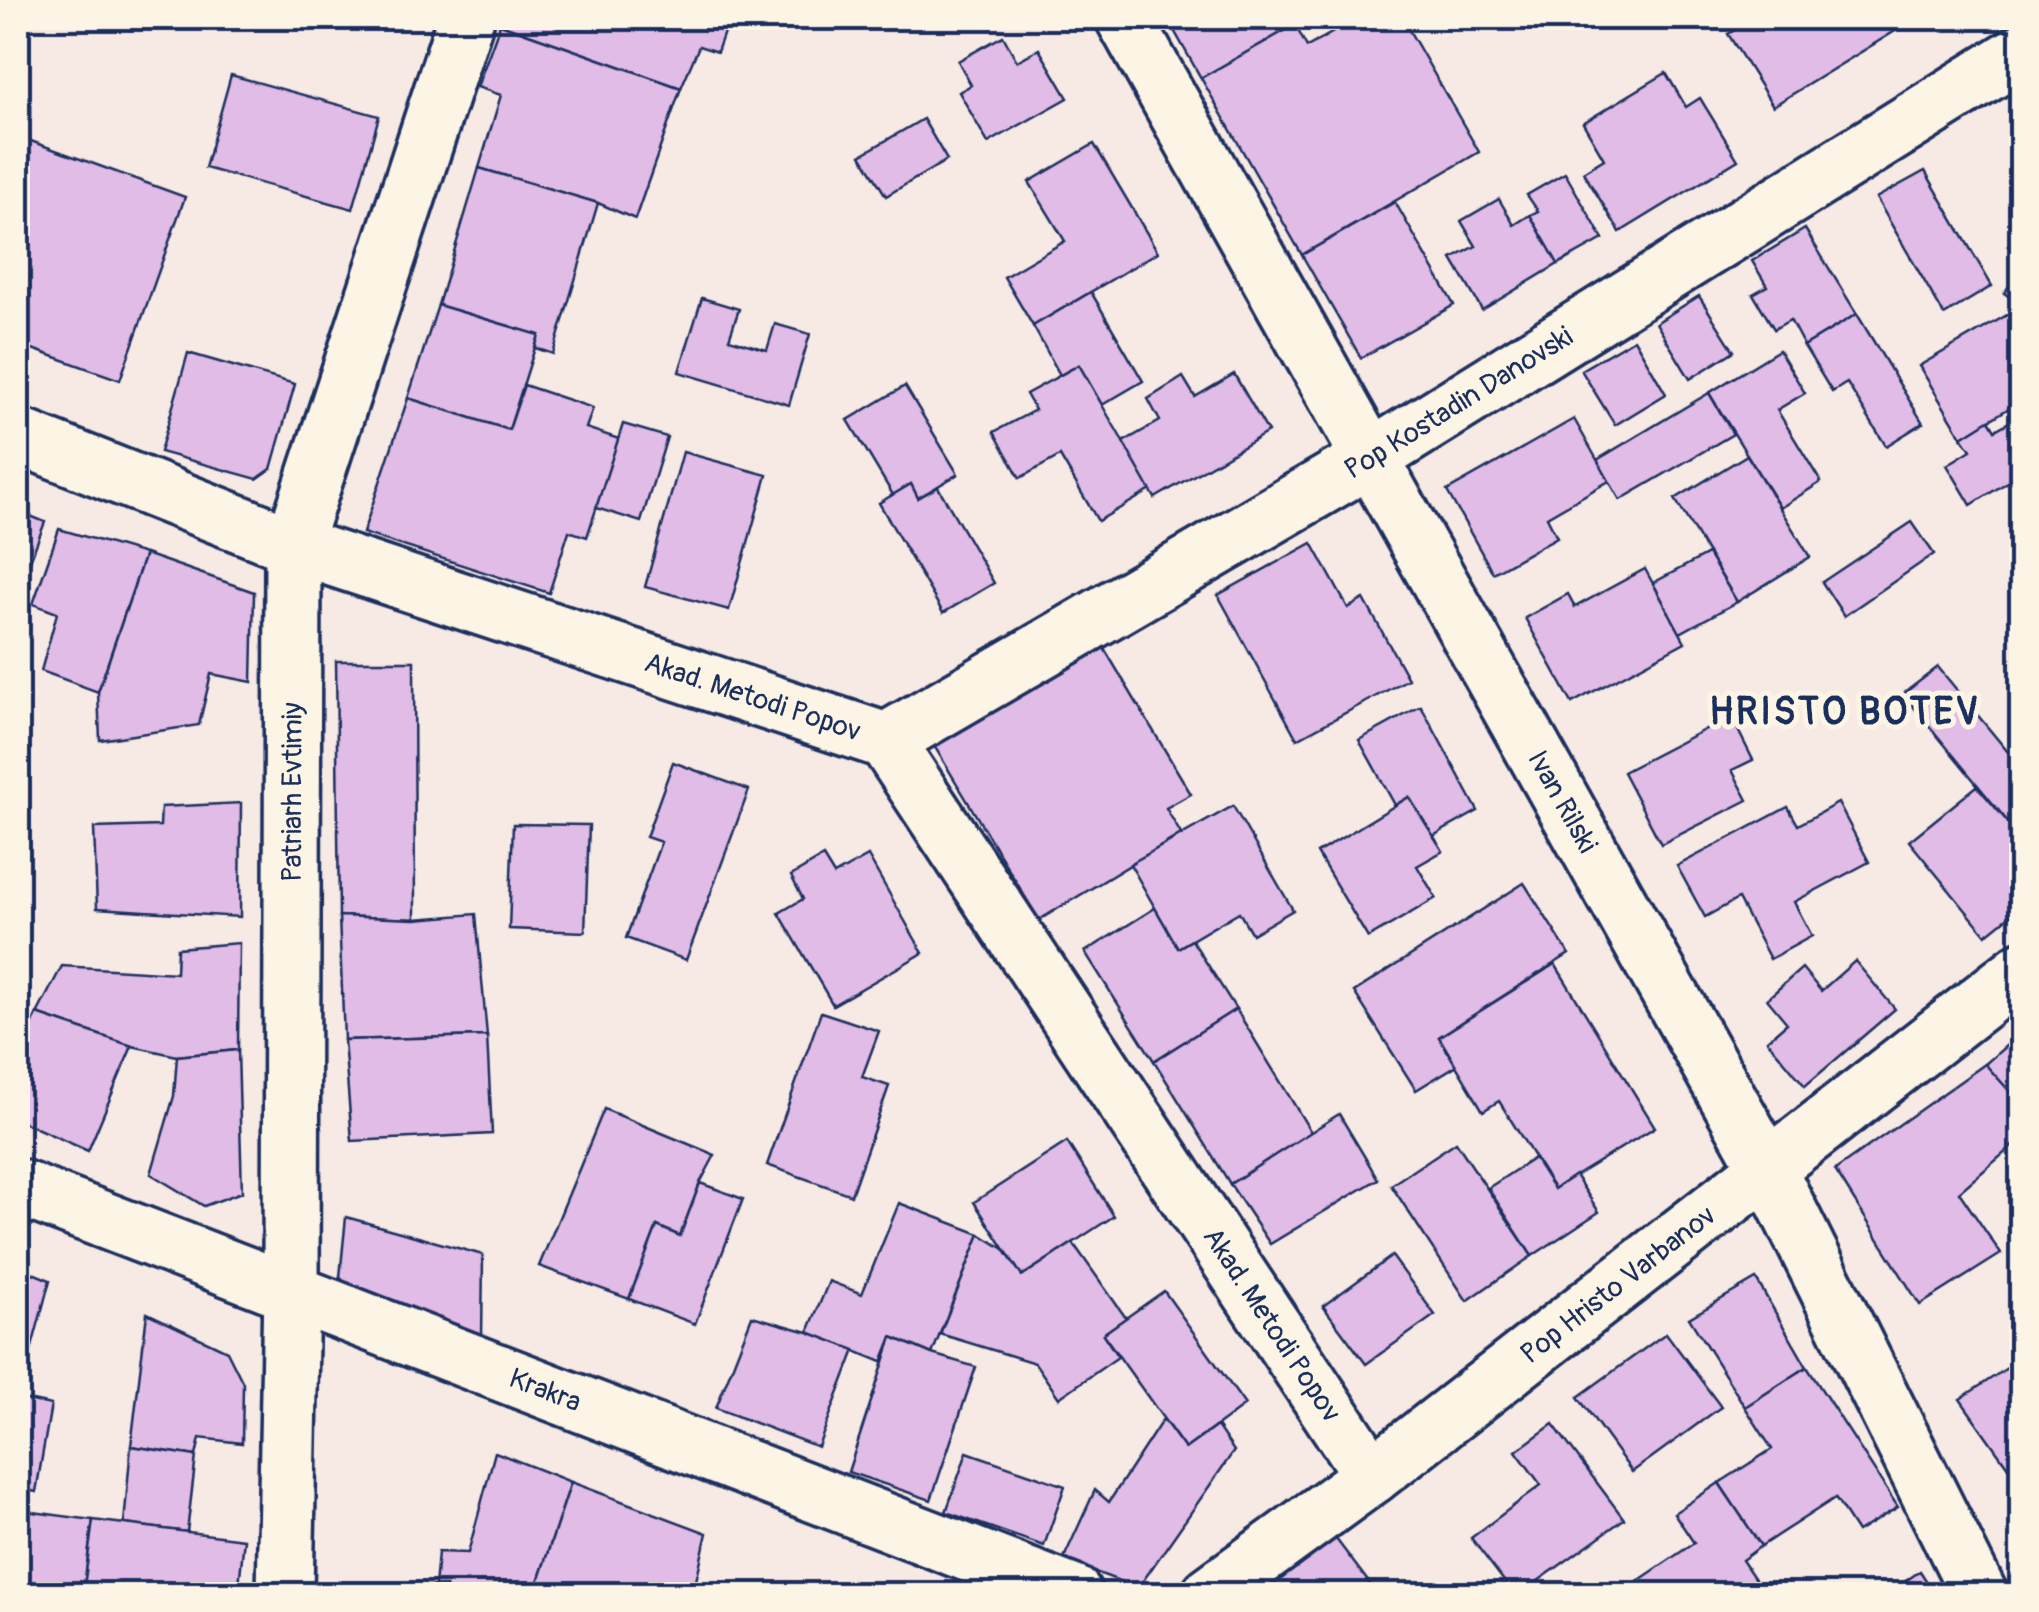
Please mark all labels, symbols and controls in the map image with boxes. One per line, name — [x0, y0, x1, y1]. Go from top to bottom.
street label: Pop Kostadin Danovski — [1338, 319, 1579, 487]
street label: Akad. Metodi Popov — [640, 645, 865, 749]
district label: HRISTO BOTEV — [1709, 688, 1981, 736]
street label: Patriarh Evtimiy — [275, 702, 310, 882]
street label: Ivan Rilski — [1520, 744, 1605, 859]
street label: Pop Hristo Varbanov — [1513, 1198, 1722, 1371]
street label: Akad. Metodi Popov — [1195, 1221, 1349, 1428]
street label: Krakra — [504, 1360, 586, 1420]

